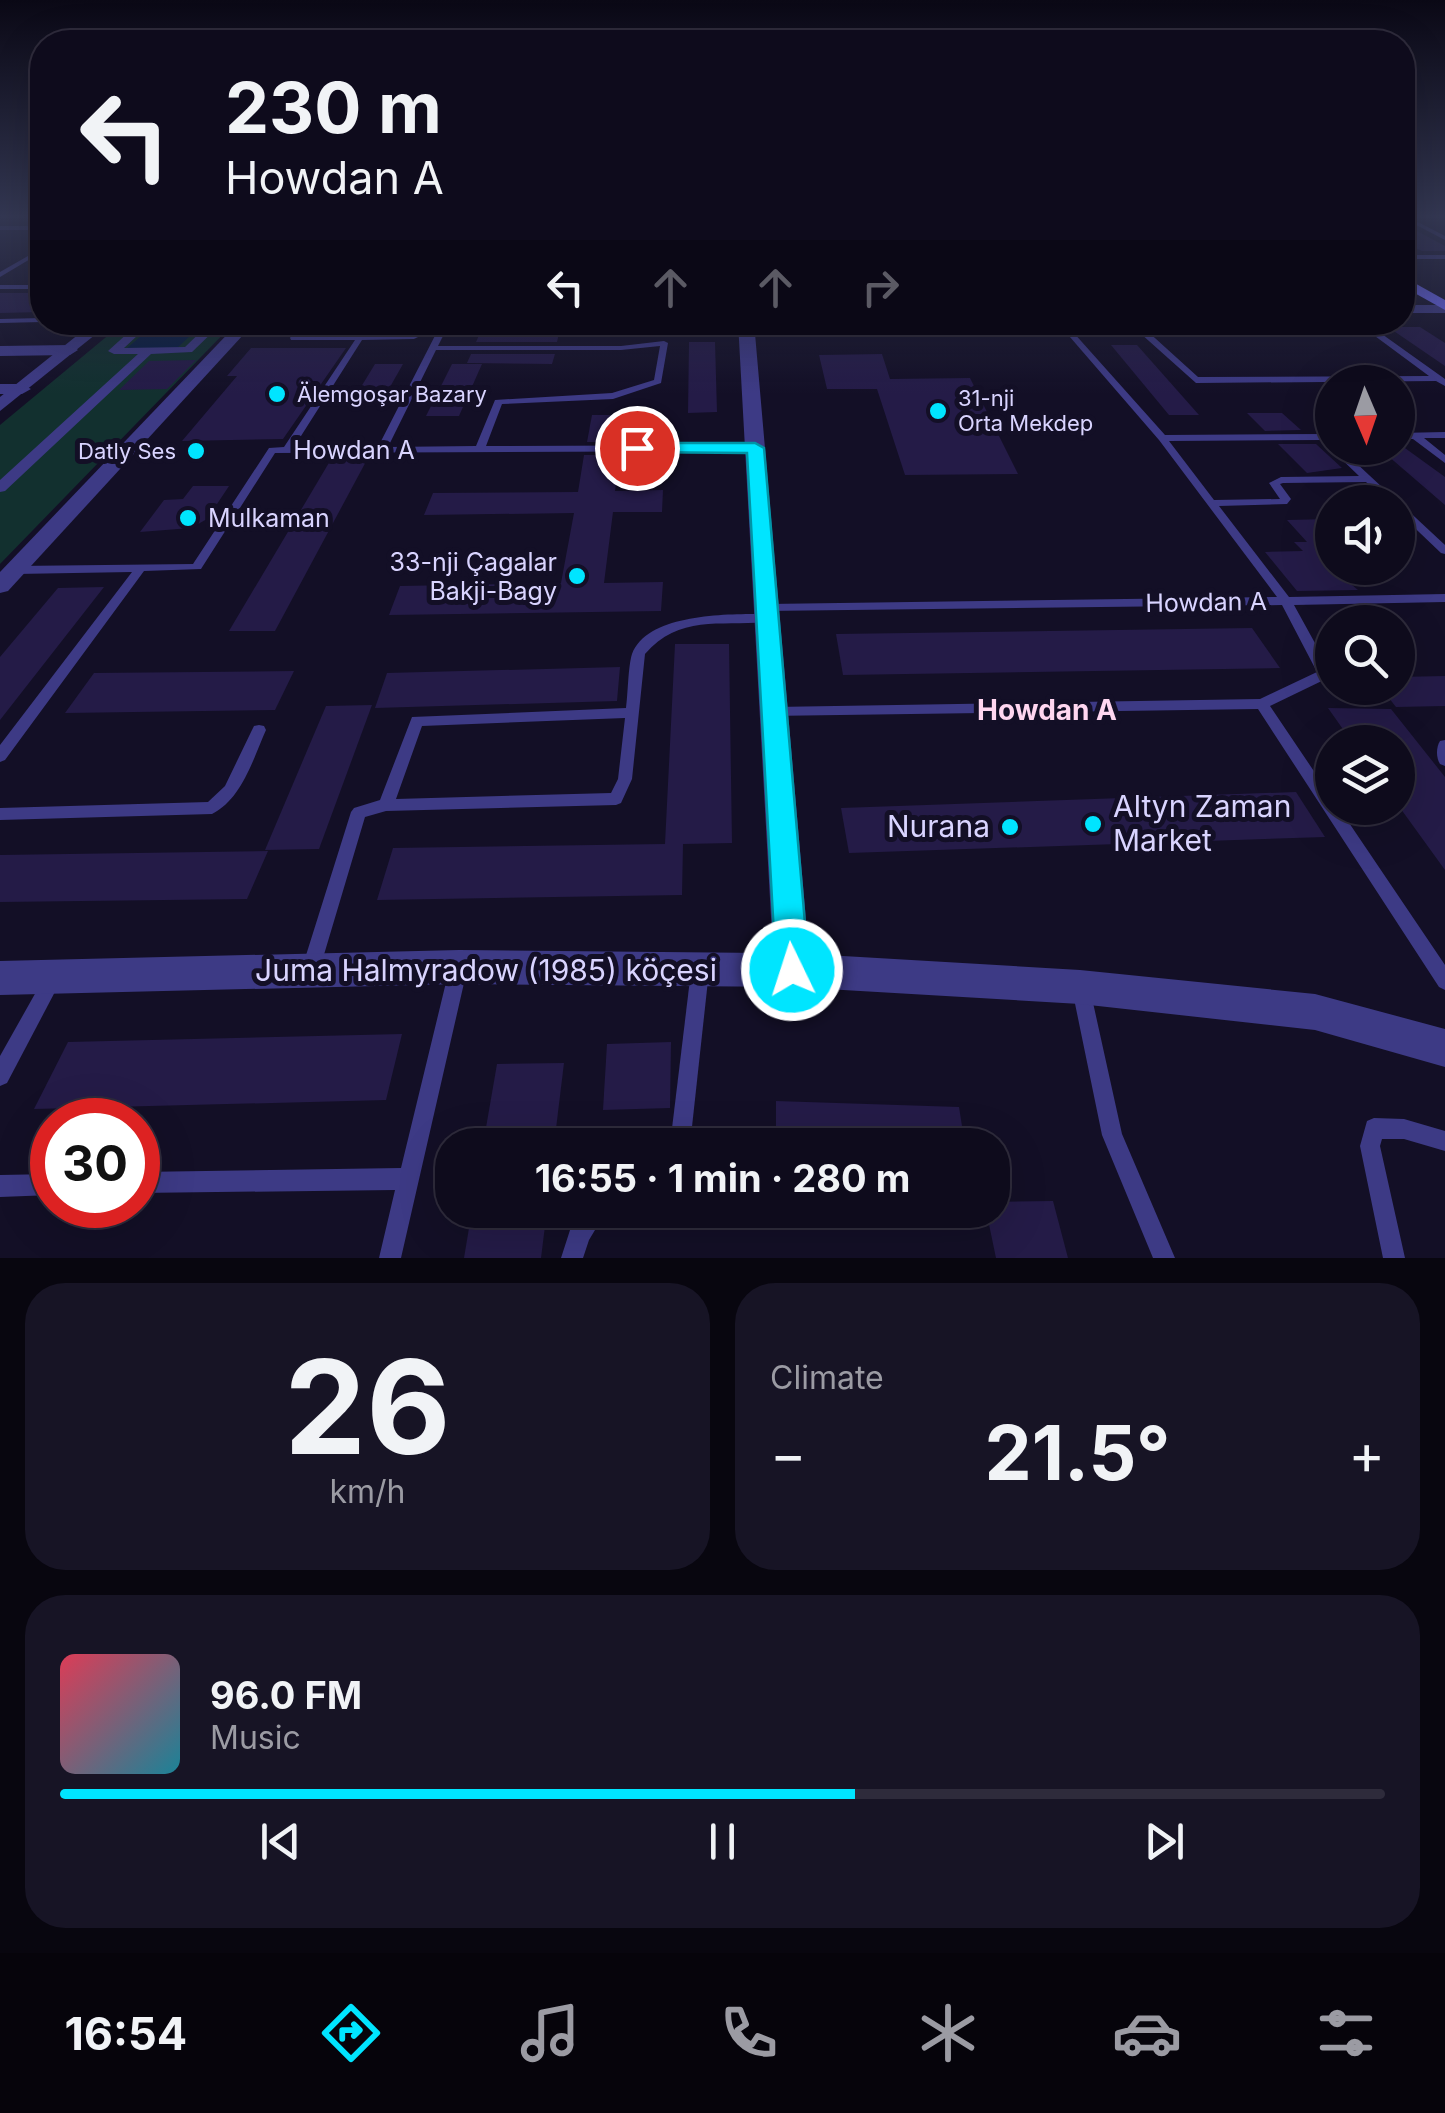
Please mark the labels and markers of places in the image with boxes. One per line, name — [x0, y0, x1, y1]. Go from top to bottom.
place label: Älemgoşar Bazary — [297, 381, 487, 407]
marker: Älemgoşar Bazary — [266, 383, 288, 405]
place label: 31-nji Orta Mekdep — [958, 385, 1093, 436]
marker: 31-nji Orta Mekdep — [927, 400, 949, 422]
pin — [595, 406, 680, 491]
place label: Datly Ses — [78, 438, 176, 464]
marker: Datly Ses — [185, 440, 207, 462]
place label: Mulkaman — [208, 503, 330, 533]
marker: Mulkaman — [177, 507, 199, 529]
place label: 33-nji Çagalar Bakji-Bagy — [390, 547, 557, 606]
marker: 33-nji Çagalar Bakji-Bagy — [566, 565, 588, 587]
place label: Altyn Zaman Market — [1113, 788, 1291, 858]
place label: Nurana — [887, 808, 990, 844]
marker: Altyn Zaman Market — [1082, 813, 1104, 835]
marker: Nurana — [999, 816, 1021, 838]

